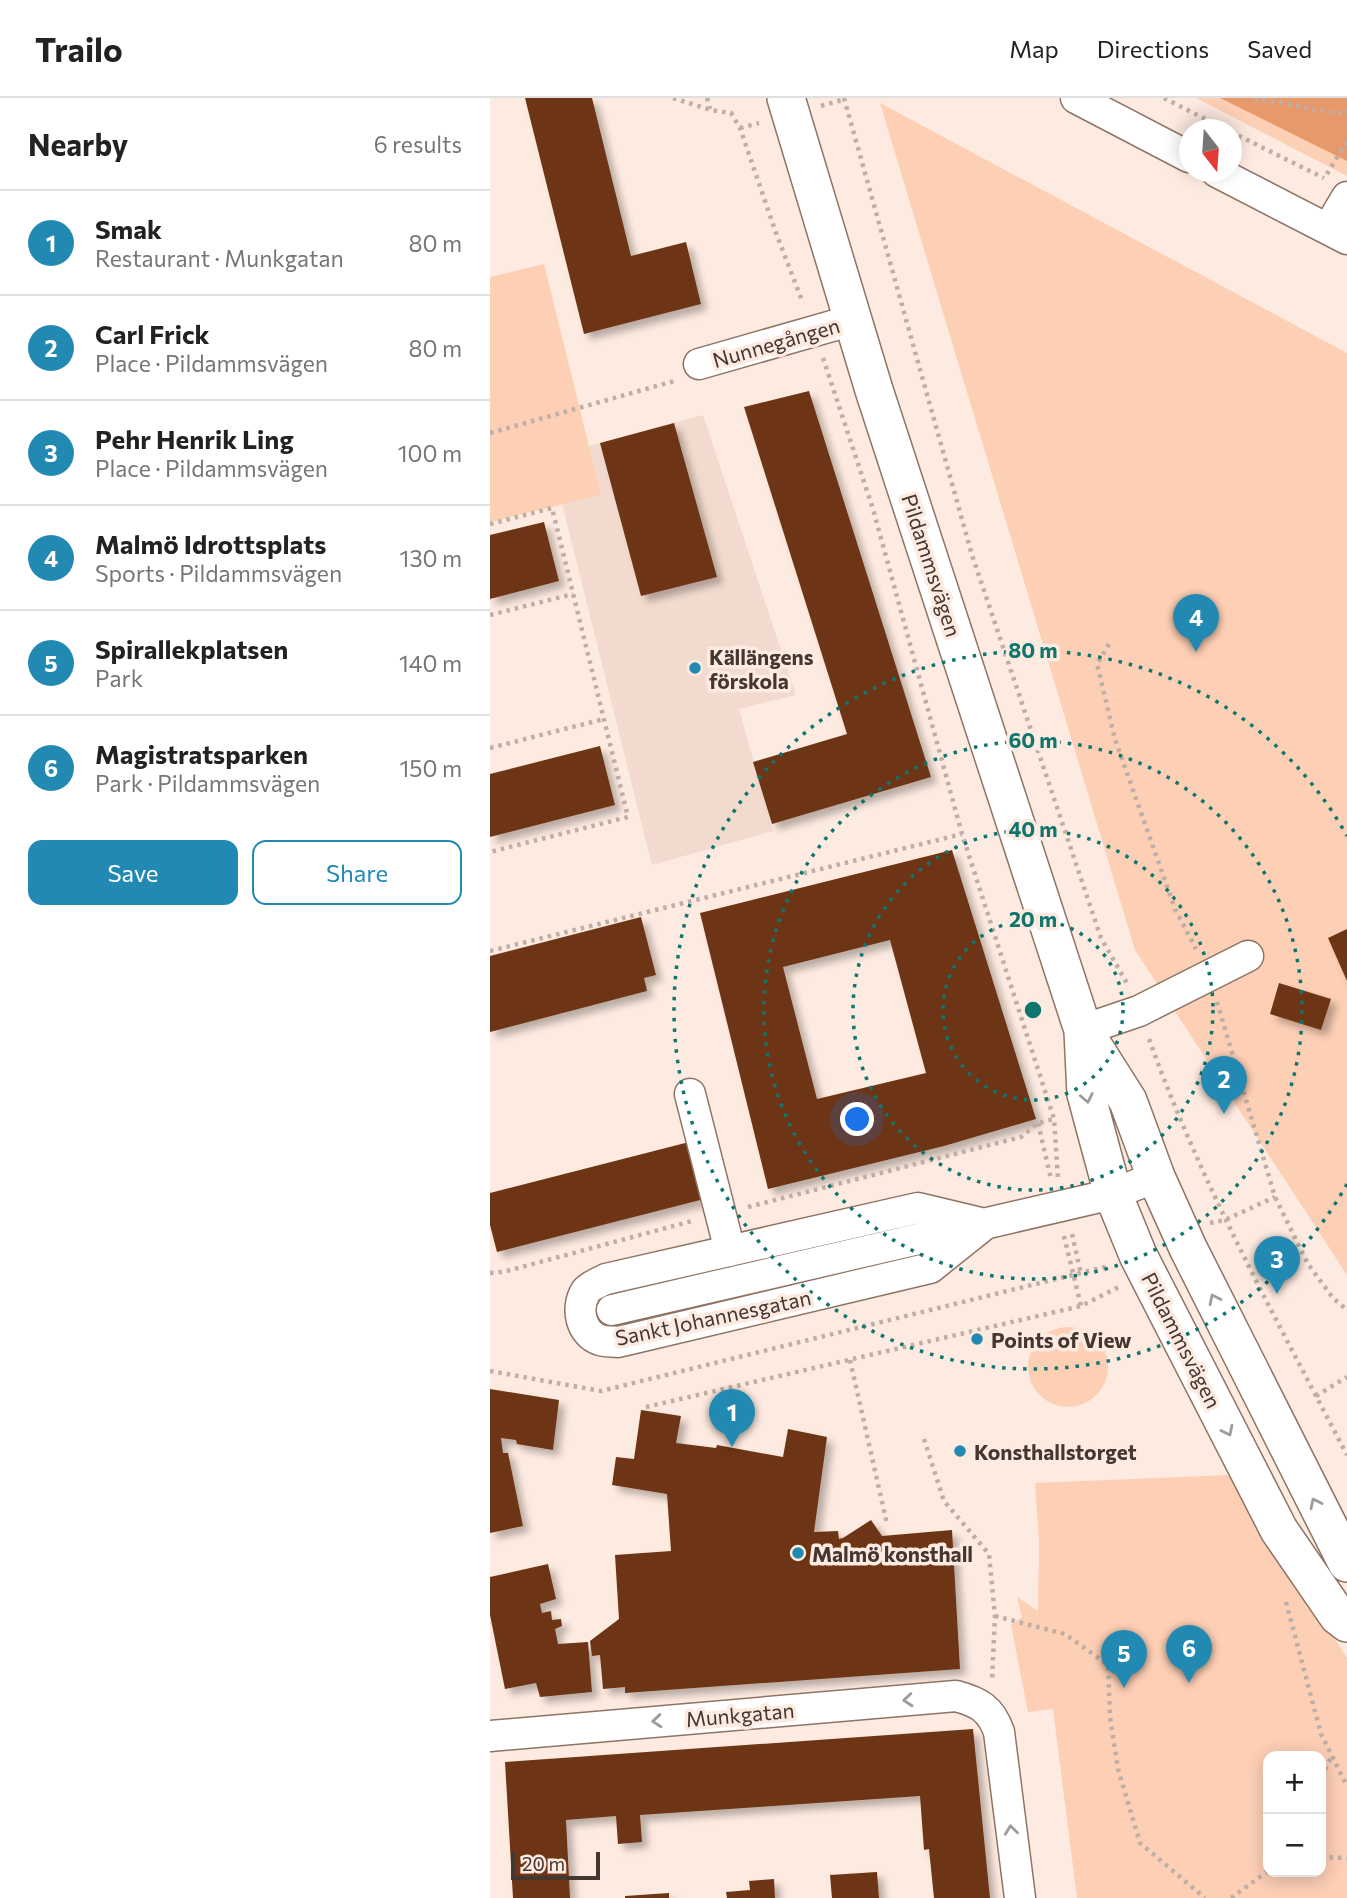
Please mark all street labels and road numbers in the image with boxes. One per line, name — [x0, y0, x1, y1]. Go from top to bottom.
street label: Nunnegången — [710, 312, 842, 372]
street label: Pildammsvägen — [897, 490, 967, 640]
street label: Pildammsvägen — [1137, 1268, 1227, 1412]
street label: Sankt Johannesgatan — [613, 1284, 813, 1350]
street label: Munkgatan — [685, 1697, 795, 1731]

